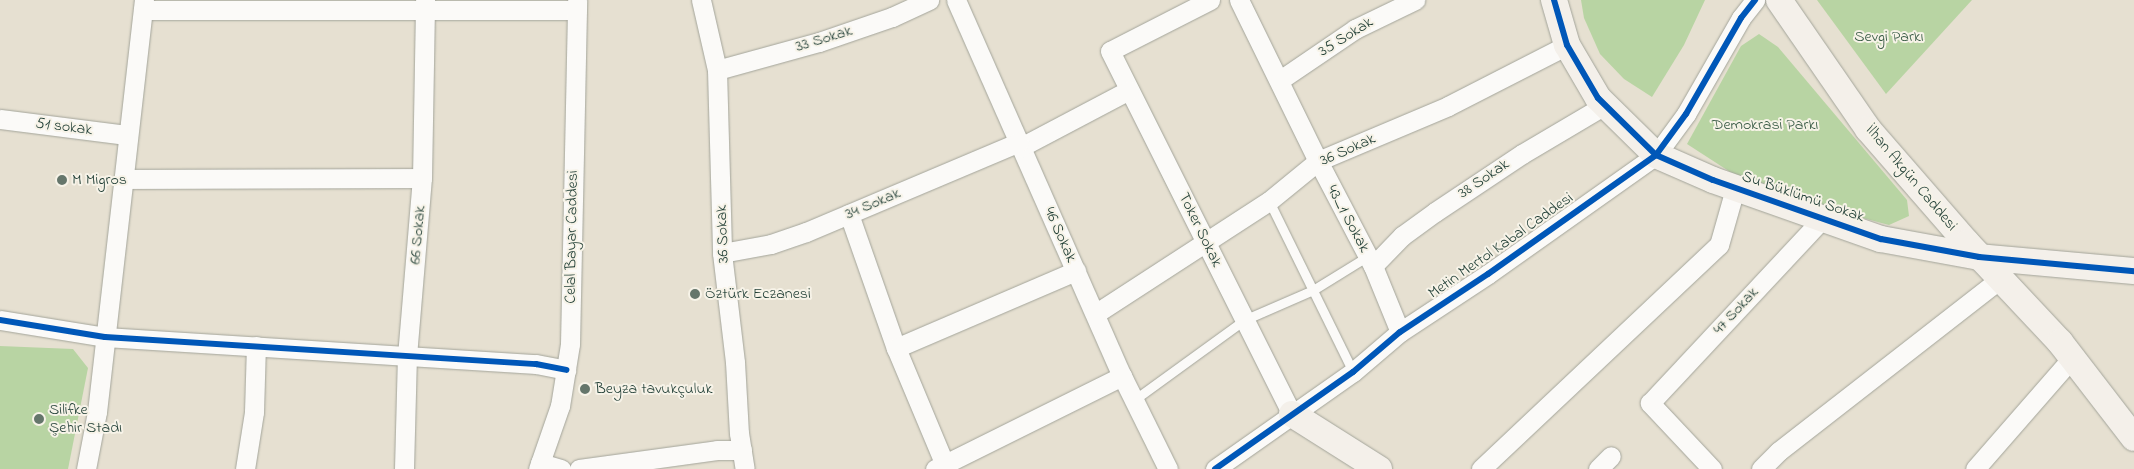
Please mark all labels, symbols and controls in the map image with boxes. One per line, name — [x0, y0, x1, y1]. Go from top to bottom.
street label: 35 Sokak — [1315, 13, 1377, 61]
street label: 33 Sokak — [793, 21, 855, 57]
park label: Sevgi Parkı — [1854, 27, 1924, 47]
street label: 51 sokak — [35, 114, 93, 140]
park label: Demokrasi Parkı — [1712, 115, 1818, 135]
street label: İlhan Akgün Caddesi — [1861, 121, 1961, 235]
street label: 36 Sokak — [1317, 129, 1379, 171]
street label: 38 Sokak — [1455, 155, 1513, 203]
street label: Su Büklümü Sokak — [1739, 167, 1867, 227]
place label: M Migros — [72, 170, 127, 190]
street label: Celal Bayar Caddesi — [561, 170, 583, 304]
marker: M Migros — [56, 174, 68, 186]
street label: 43_1 Sokak — [1322, 182, 1374, 256]
street label: 34 Sokak — [843, 184, 903, 224]
street label: Metin Mertol Kabal Caddesi — [1425, 189, 1577, 303]
street label: Toker Sokak — [1174, 190, 1226, 270]
street label: 36 Sokak — [712, 204, 734, 264]
street label: 46 Sokak — [1039, 204, 1081, 266]
street label: 66 Sokak — [406, 205, 430, 265]
street label: 47 Sokak — [1709, 283, 1763, 339]
place label: Öztürk Eczanesi — [705, 284, 811, 304]
marker: Öztürk Eczanesi — [689, 288, 701, 300]
place label: Beyza tavukçuluk — [595, 379, 712, 399]
marker: Beyza tavukçuluk — [579, 383, 591, 395]
place label: Silifke Şehir Stadı — [49, 400, 122, 438]
marker: Silifke Şehir Stadı — [33, 413, 45, 425]

